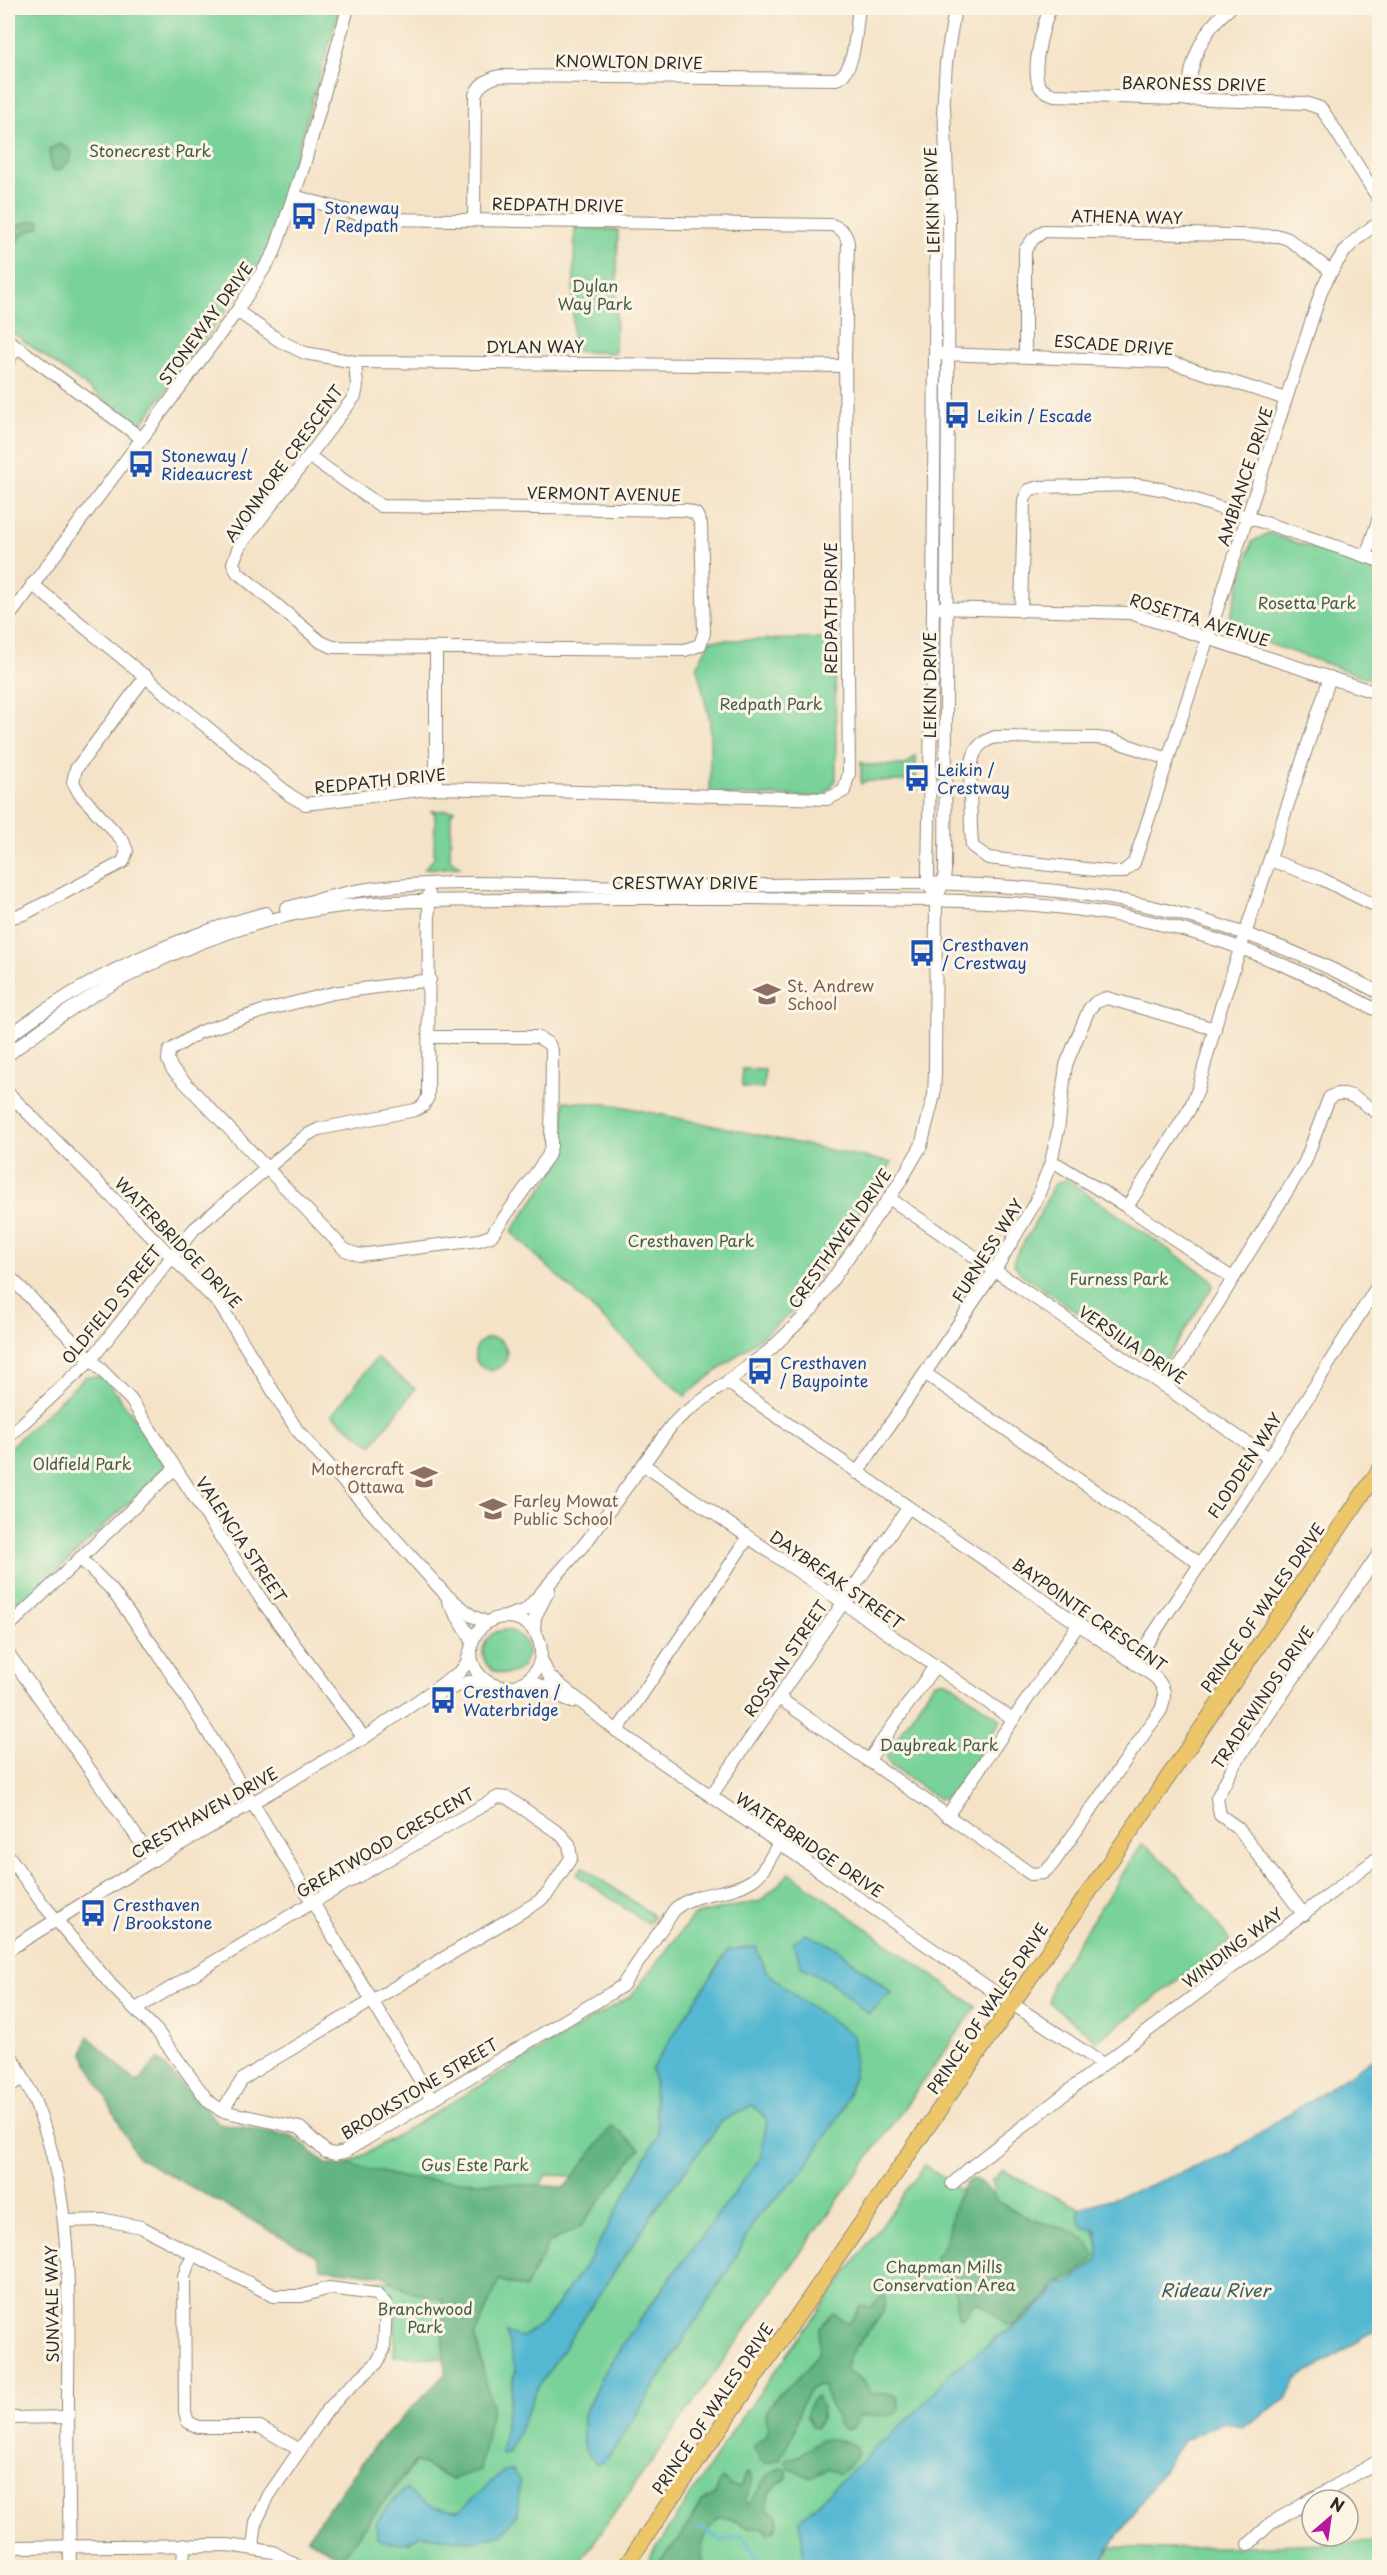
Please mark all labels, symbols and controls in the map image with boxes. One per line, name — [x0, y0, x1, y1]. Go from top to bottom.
street label: KNOWLTON DRIVE — [555, 48, 703, 74]
street label: BARONESS DRIVE — [1121, 70, 1267, 96]
park label: Stonecrest Park — [89, 138, 212, 162]
street label: LEIKIN DRIVE — [917, 146, 945, 254]
street label: REDPATH DRIVE — [492, 191, 624, 217]
place label: Stoneway / Redpath — [324, 195, 399, 237]
bus stop icon: Stoneway / Redpath — [289, 201, 319, 231]
street label: ATHENA WAY — [1071, 203, 1183, 229]
street label: STONEWAY DRIVE — [152, 256, 258, 390]
park label: Dylan Way Park — [558, 273, 633, 315]
street label: ESCADE DRIVE — [1053, 328, 1175, 360]
street label: DYLAN WAY — [486, 334, 584, 358]
street label: AVONMORE CRESCENT — [218, 380, 348, 546]
bus stop icon: Leikin / Escade — [942, 400, 972, 430]
place label: Leikin / Escade — [977, 403, 1092, 427]
street label: AMBIANCE DRIVE — [1210, 403, 1278, 549]
place label: Stoneway / Rideaucrest — [161, 443, 253, 485]
bus stop icon: Stoneway / Rideaucrest — [126, 449, 156, 479]
street label: VERMONT AVENUE — [527, 480, 681, 506]
street label: REDPATH DRIVE — [818, 542, 842, 674]
street label: ROSETTA AVENUE — [1127, 586, 1273, 652]
park label: Rosetta Park — [1258, 590, 1357, 614]
street label: LEIKIN DRIVE — [917, 632, 941, 738]
park label: Redpath Park — [719, 691, 823, 715]
place label: Leikin / Crestway — [937, 757, 1010, 799]
street label: REDPATH DRIVE — [313, 761, 447, 799]
bus stop icon: Leikin / Crestway — [902, 763, 932, 793]
street label: CRESTWAY DRIVE — [612, 870, 758, 894]
place label: Cresthaven / Crestway — [942, 932, 1029, 974]
bus stop icon: Cresthaven / Crestway — [907, 938, 937, 968]
place label: St. Andrew School — [787, 973, 875, 1015]
school or university icon: St. Andrew School — [752, 979, 782, 1009]
street label: CRESTHAVEN DRIVE — [782, 1163, 896, 1313]
street label: WATERBRIDGE DRIVE — [110, 1171, 248, 1313]
street label: FURNESS WAY — [945, 1193, 1029, 1307]
park label: Cresthaven Park — [628, 1228, 755, 1252]
street label: OLDFIELD STREET — [55, 1239, 167, 1369]
park label: Furness Park — [1069, 1266, 1169, 1290]
street label: VERSILIA DRIVE — [1074, 1299, 1192, 1389]
place label: Cresthaven / Baypointe — [780, 1350, 869, 1392]
bus stop icon: Cresthaven / Baypointe — [745, 1356, 775, 1386]
street label: FLODDEN WAY — [1201, 1408, 1287, 1522]
park label: Oldfield Park — [33, 1451, 132, 1475]
place label: Mothercraft Ottawa — [311, 1456, 404, 1498]
school or university icon: Mothercraft Ottawa — [409, 1462, 439, 1492]
street label: VALENCIA STREET — [191, 1471, 293, 1607]
place label: Farley Mowat Public School — [513, 1488, 619, 1530]
school or university icon: Farley Mowat Public School — [478, 1494, 508, 1524]
street label: PRINCE OF WALES DRIVE — [1194, 1517, 1330, 1697]
street label: DAYBREAK STREET — [765, 1524, 909, 1634]
street label: BAYPOINTE CRESCENT — [1008, 1551, 1172, 1677]
street label: ROSSAN STREET — [737, 1595, 833, 1721]
street label: TRADEWINDS DRIVE — [1205, 1621, 1319, 1773]
place label: Cresthaven / Waterbridge — [463, 1679, 561, 1721]
bus stop icon: Cresthaven / Waterbridge — [428, 1685, 458, 1715]
park label: Daybreak Park — [880, 1732, 999, 1756]
street label: CRESTHAVEN DRIVE — [126, 1760, 282, 1864]
street label: GREATWOOD CRESCENT — [292, 1781, 478, 1903]
street label: WATERBRIDGE DRIVE — [731, 1785, 889, 1903]
place label: Cresthaven / Brookstone — [113, 1892, 212, 1934]
bus stop icon: Cresthaven / Brookstone — [78, 1898, 108, 1928]
street label: WINDING WAY — [1176, 1901, 1288, 1993]
street label: PRINCE OF WALES DRIVE — [921, 1918, 1053, 2098]
street label: BROOKSTONE STREET — [336, 2031, 502, 2145]
park label: Gus Este Park — [421, 2152, 529, 2176]
street label: SUNVALE WAY — [38, 2245, 64, 2363]
park label: Chapman Mills Conservation Area — [872, 2254, 1016, 2296]
water label: Rideau River — [1160, 2276, 1272, 2303]
park label: Branchwood Park — [377, 2296, 473, 2338]
street label: PRINCE OF WALES DRIVE — [646, 2318, 778, 2498]
north arrow — [1300, 2488, 1360, 2548]
text: N — [1326, 2490, 1349, 2518]

